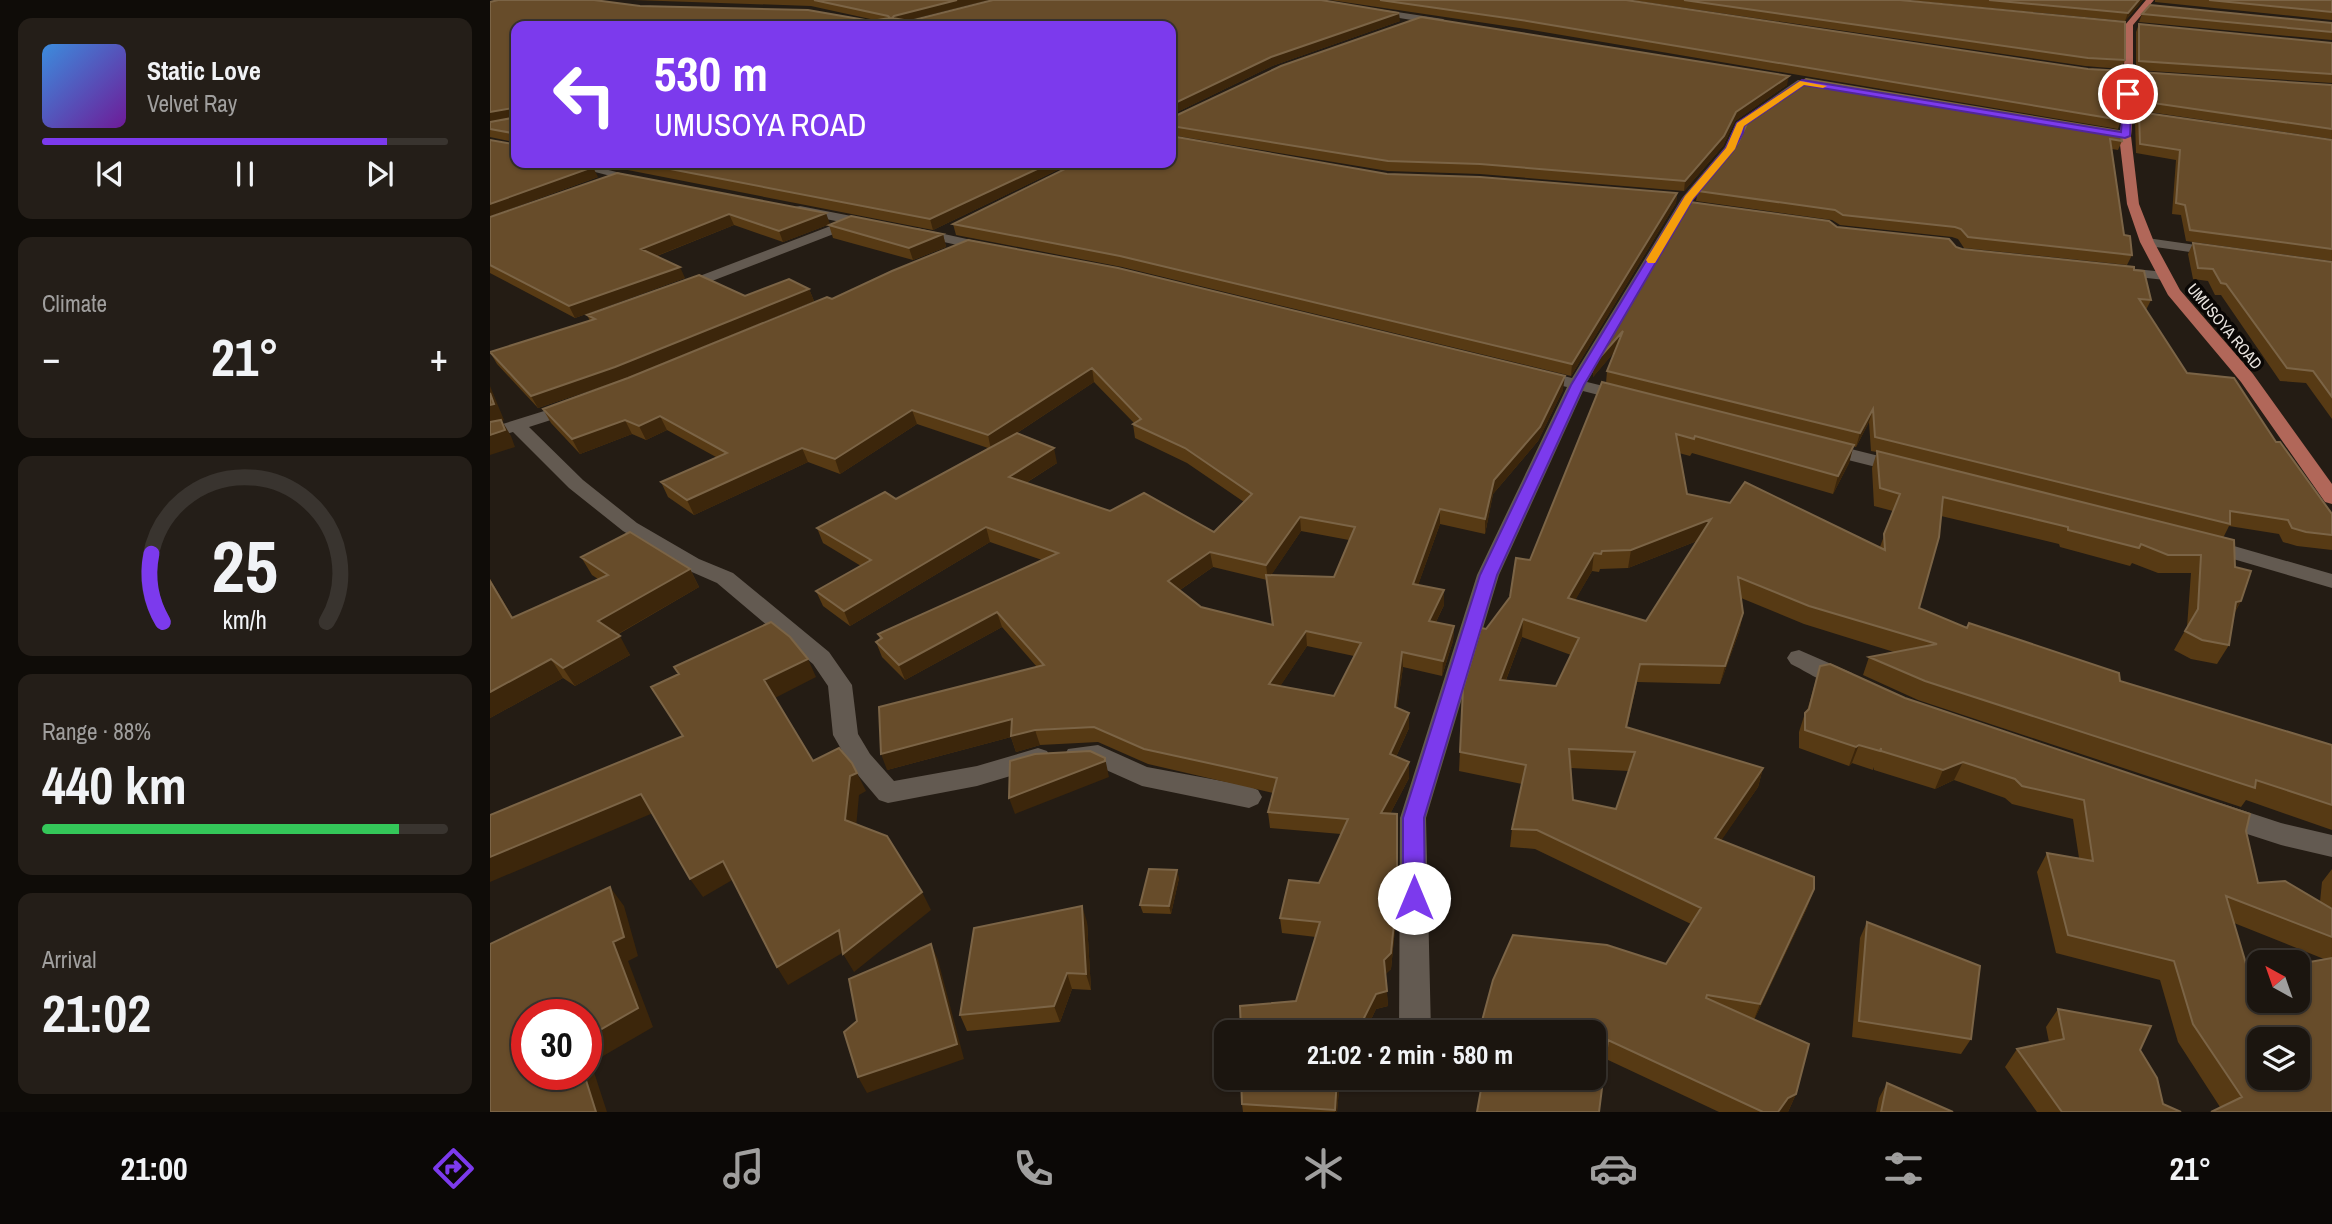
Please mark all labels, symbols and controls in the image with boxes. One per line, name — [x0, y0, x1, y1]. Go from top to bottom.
text: 530 m — [654, 40, 768, 106]
icon: left — [539, 49, 630, 140]
text: Static Love — [147, 53, 261, 88]
pin — [2098, 64, 2158, 124]
icon: arrive — [2109, 75, 2147, 113]
text: Velvet Ray — [147, 88, 237, 119]
text: UMUSOYA ROAD — [654, 103, 866, 146]
icon: previous — [91, 155, 129, 193]
icon: pause — [226, 155, 264, 193]
icon: next — [361, 155, 399, 193]
street label: UMUSOYA ROAD — [2182, 278, 2268, 374]
text: Climate — [42, 288, 107, 319]
text: 21° — [211, 322, 279, 392]
text: − — [42, 332, 60, 383]
text: + — [430, 332, 448, 383]
text: 25 — [212, 517, 278, 615]
text: km/h — [223, 603, 267, 637]
text: Range · 88% — [42, 716, 151, 747]
text: 440 km — [42, 750, 187, 820]
position arrow — [1377, 861, 1451, 935]
text: Arrival — [42, 944, 97, 975]
north arrow — [2247, 950, 2310, 1013]
map controls — [2247, 950, 2310, 1090]
text: 21:02 — [42, 978, 151, 1048]
speed limit sign: 30 — [511, 999, 602, 1090]
button: layers — [2247, 1027, 2310, 1090]
text: 21:02 · 2 min · 580 m — [1307, 1037, 1513, 1072]
icon: directions — [429, 1144, 478, 1193]
icon: music — [719, 1144, 768, 1193]
icon: phone — [1009, 1144, 1058, 1193]
icon: climate — [1299, 1144, 1348, 1193]
icon: car — [1589, 1144, 1638, 1193]
icon: filters — [1879, 1144, 1928, 1193]
text: 21:00 — [121, 1147, 188, 1190]
text: 21° — [2169, 1147, 2211, 1190]

